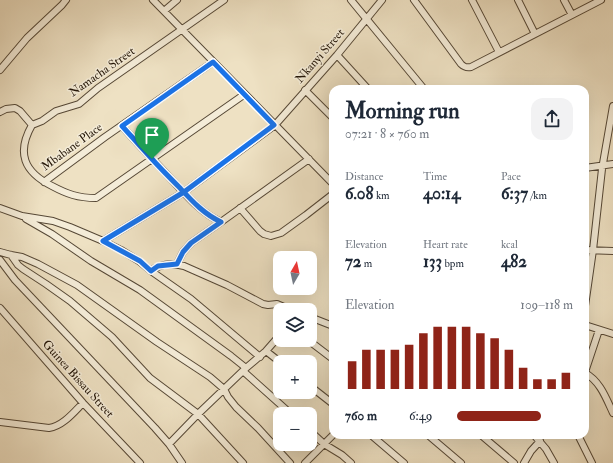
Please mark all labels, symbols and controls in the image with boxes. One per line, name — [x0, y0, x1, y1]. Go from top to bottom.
street label: Nkanyi Street — [292, 26, 348, 86]
street label: Namacha Street — [66, 44, 138, 100]
text: Morning run — [345, 97, 460, 125]
button: share — [531, 98, 573, 140]
pin — [135, 118, 169, 159]
street label: Mbabane Place — [39, 120, 105, 174]
icon: arrive — [141, 124, 163, 146]
text: 07:21 · 8 × 760 m — [345, 126, 429, 142]
text: Distance — [345, 170, 383, 183]
text: Time — [423, 170, 447, 183]
text: Pace — [501, 170, 521, 183]
text: 6.08 — [345, 183, 374, 204]
text: 40:14 — [423, 183, 460, 204]
text: 6:37 — [501, 183, 528, 204]
text: km — [374, 189, 390, 202]
text: /km — [528, 189, 547, 202]
text: Elevation — [345, 238, 387, 251]
text: Heart rate — [423, 238, 468, 251]
text: kcal — [501, 238, 518, 251]
north arrow — [273, 251, 317, 295]
map controls — [273, 251, 317, 451]
text: 72 — [345, 251, 361, 272]
text: 133 — [423, 251, 442, 272]
text: 482 — [501, 251, 527, 272]
text: m — [361, 257, 372, 270]
text: bpm — [442, 257, 464, 270]
text: Elevation — [345, 297, 395, 313]
text: 109–118 m — [520, 297, 573, 313]
button: layers — [273, 303, 317, 347]
street label: Guinea Bissau Street — [39, 337, 117, 421]
button: + — [273, 355, 317, 399]
button: − — [273, 407, 317, 451]
text: 760 m — [345, 408, 377, 424]
text: 6:49 — [409, 408, 432, 424]

